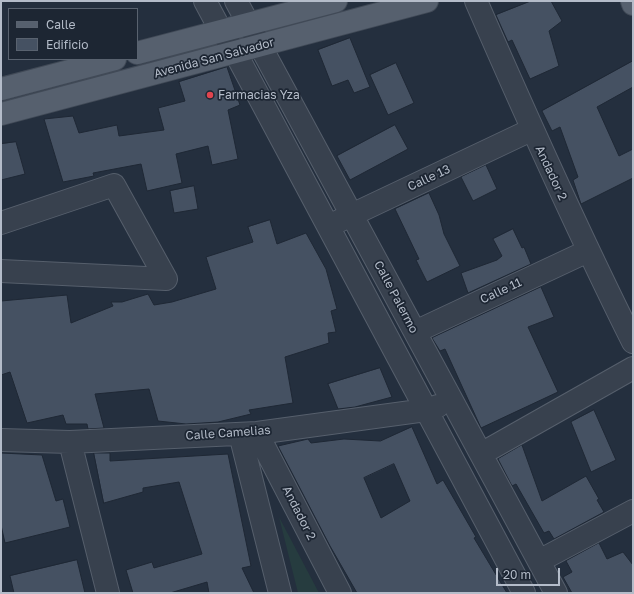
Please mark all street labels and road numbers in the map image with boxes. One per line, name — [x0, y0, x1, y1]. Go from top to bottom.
street label: Avenida San Salvador — [152, 35, 276, 81]
street label: Andador 2 — [532, 143, 570, 203]
street label: Calle 13 — [405, 162, 453, 194]
street label: Calle Palermo — [371, 258, 421, 336]
street label: Calle 11 — [478, 275, 524, 307]
street label: Calle Camelias — [185, 423, 271, 443]
street label: Andador 2 — [279, 484, 319, 542]

